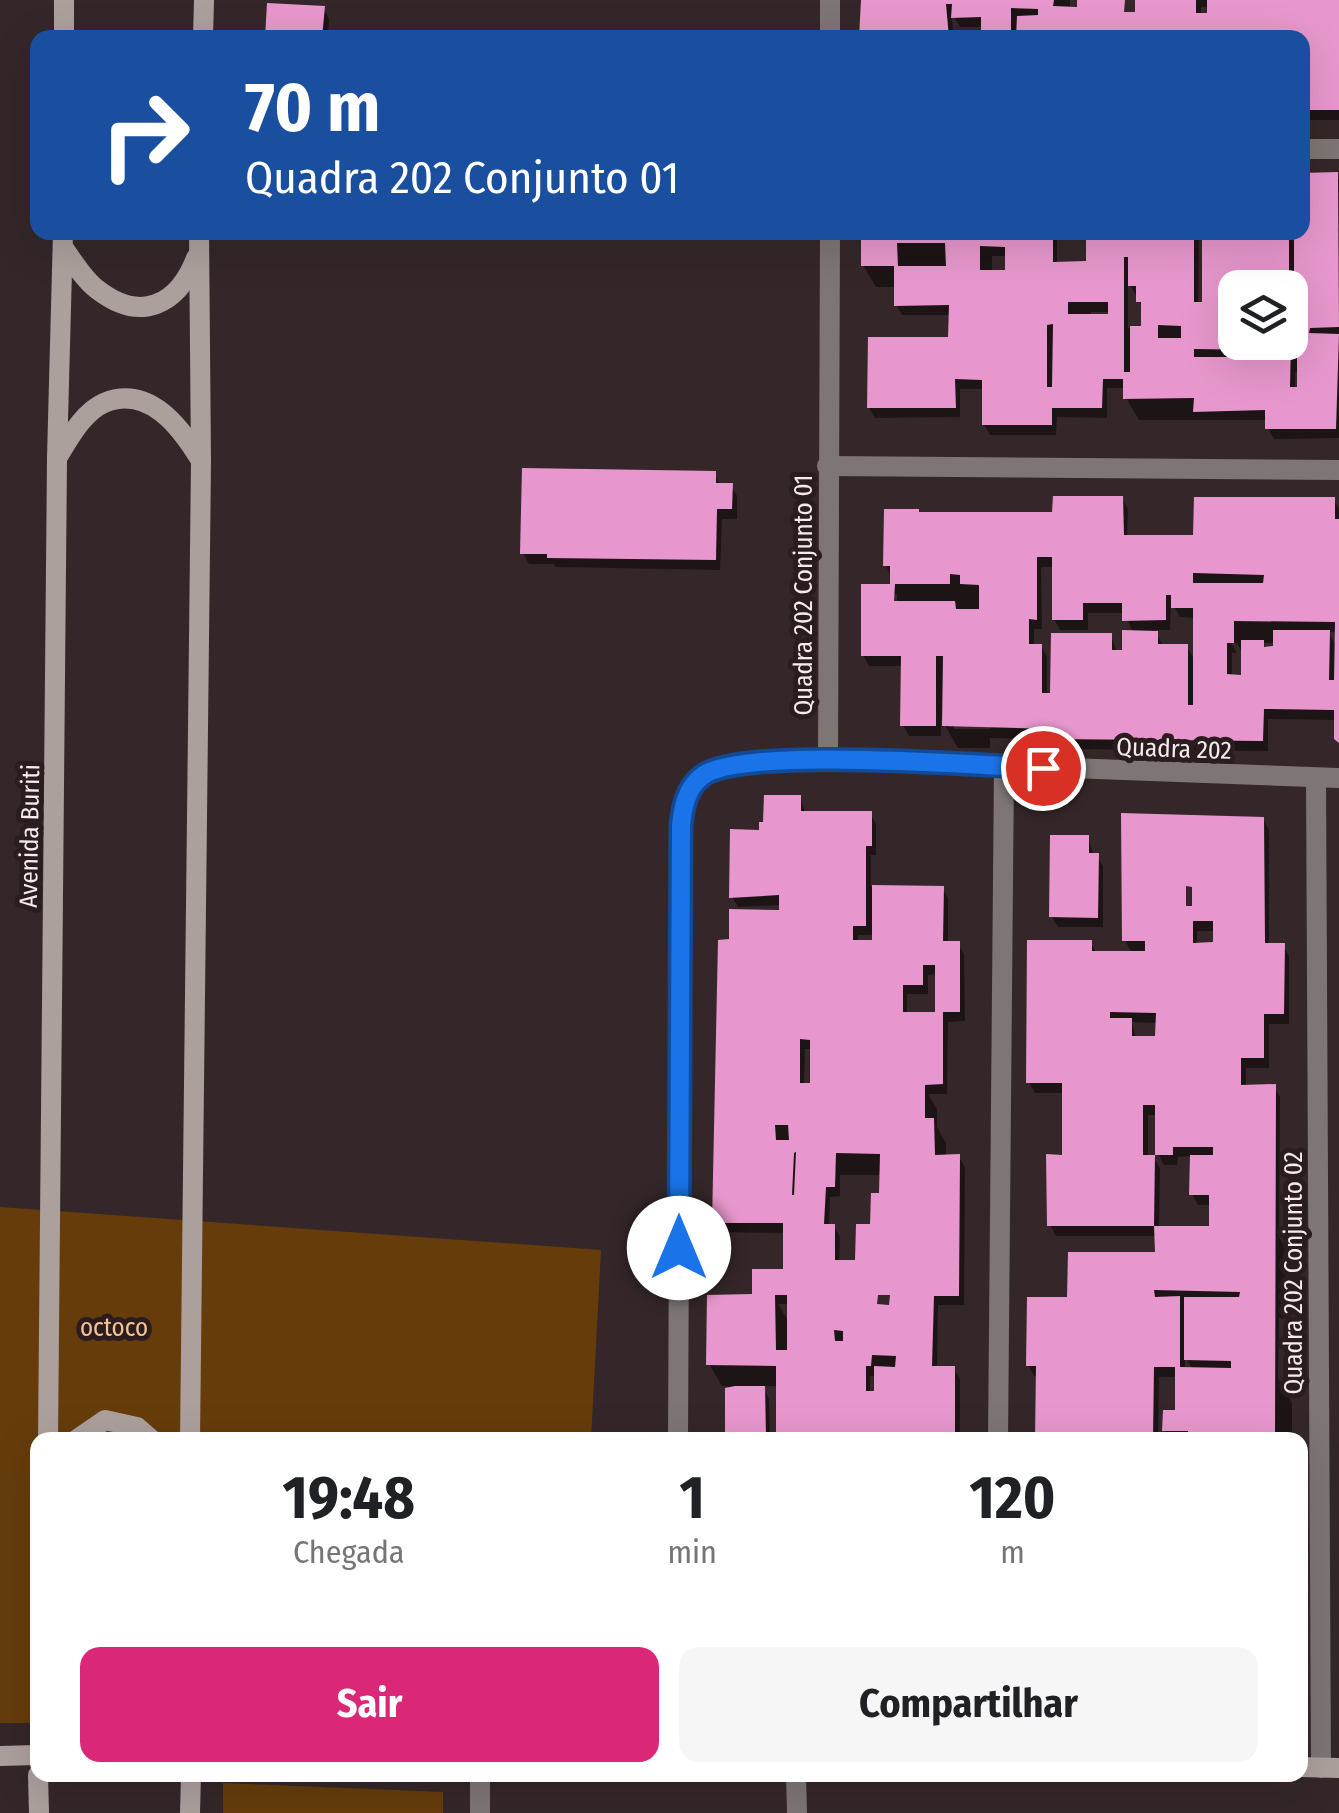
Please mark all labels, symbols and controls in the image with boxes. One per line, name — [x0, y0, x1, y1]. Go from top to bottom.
text: 70 m — [245, 66, 380, 150]
icon: right — [80, 70, 210, 200]
text: Quadra 202 Conjunto 01 — [245, 151, 679, 205]
map controls — [1218, 270, 1308, 360]
button: layers — [1218, 270, 1308, 360]
street label: Quadra 202 Conjunto 01 — [789, 474, 819, 716]
pin — [1001, 726, 1086, 811]
street label: Quadra 202 — [1116, 732, 1232, 766]
icon: arrive — [1016, 741, 1071, 796]
street label: Avenida Buriti — [14, 764, 46, 908]
street label: Quadra 202 Conjunto 02 — [1279, 1152, 1309, 1394]
position arrow — [627, 1196, 731, 1300]
park label: octoco — [80, 1313, 148, 1343]
text: 19:48 — [283, 1462, 415, 1534]
text: 1 — [680, 1462, 705, 1534]
text: 120 — [970, 1462, 1055, 1534]
text: Chegada — [293, 1533, 405, 1571]
text: min — [667, 1533, 717, 1571]
text: m — [1000, 1533, 1025, 1571]
button: Sair — [80, 1647, 659, 1762]
button: Compartilhar — [679, 1647, 1258, 1762]

